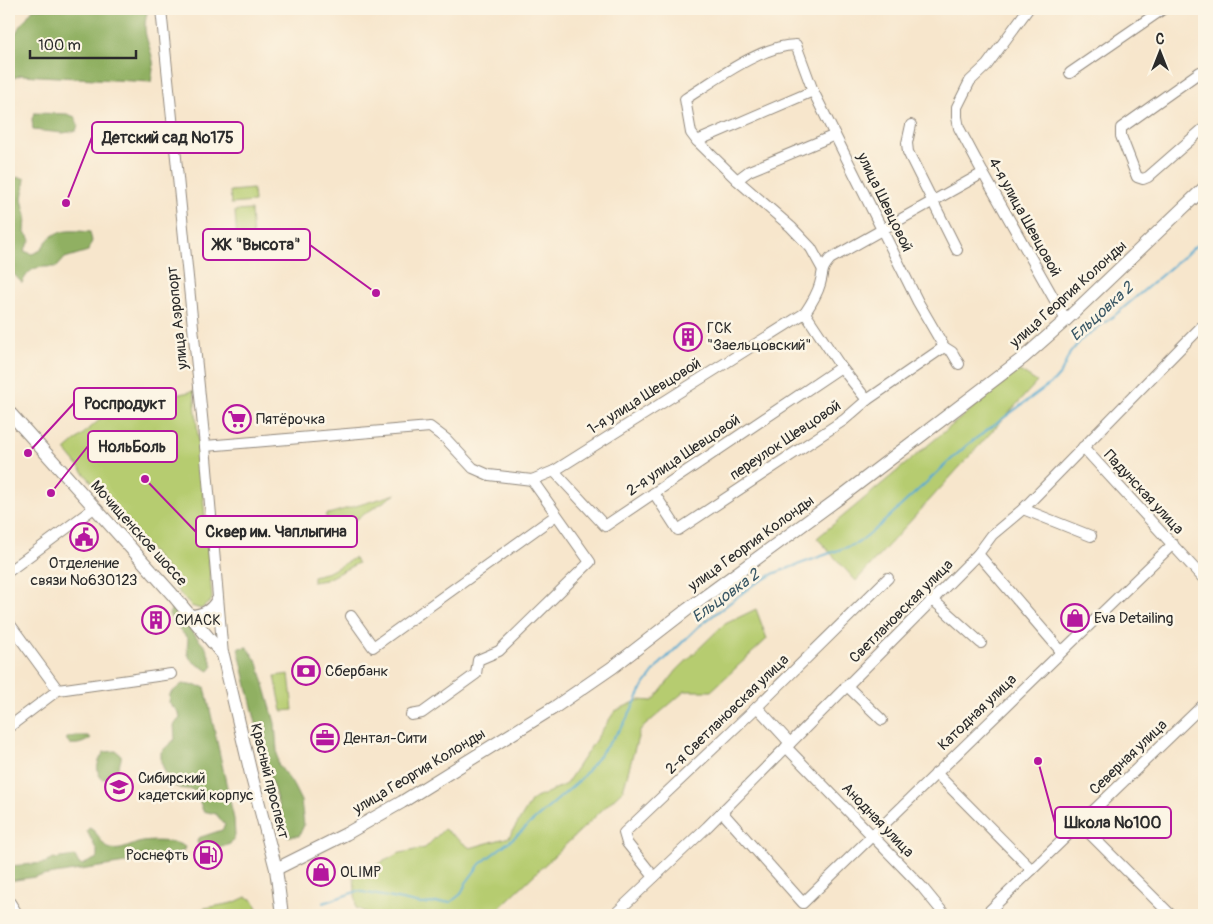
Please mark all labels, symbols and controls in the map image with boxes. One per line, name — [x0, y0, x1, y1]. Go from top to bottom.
scale bar — [30, 28, 136, 60]
north arrow — [1136, 28, 1186, 78]
text: С — [1156, 31, 1165, 48]
text: 100 m — [38, 36, 81, 55]
callout: Детский сад №175 — [92, 122, 243, 153]
text: Детский сад №175 — [101, 128, 234, 148]
street label: улица Шевцовой — [852, 149, 917, 255]
street label: 4-я улица Шевцовой — [984, 154, 1065, 280]
callout: ЖК "Высота" — [203, 229, 310, 260]
text: ЖК "Высота" — [211, 235, 300, 255]
street label: улица Георгия Колонды — [1005, 237, 1131, 353]
street label: улица Аэропорт — [163, 265, 192, 372]
water label: Ельцовка 2 — [1066, 277, 1139, 346]
place label: ГСК "Заельцовский" — [707, 319, 811, 355]
building icon: ГСК "Заельцовский" — [673, 322, 703, 352]
street label: 1-я улица Шевцовой — [584, 354, 705, 439]
callout: Роспродукт — [74, 388, 176, 419]
text: Роспродукт — [84, 394, 167, 414]
street label: переулок Шевцовой — [726, 396, 844, 485]
supermarket icon: Пятёрочка — [222, 404, 252, 434]
place label: Пятёрочка — [256, 410, 325, 429]
street label: 2-я улица Шевцовой — [623, 410, 744, 500]
callout: НольБоль — [88, 431, 177, 462]
text: НольБоль — [98, 437, 166, 457]
street label: Падунская улица — [1100, 446, 1188, 539]
street label: Мочищенское шоссе — [86, 477, 191, 590]
street label: улица Георгия Колонды — [684, 491, 818, 596]
callout: Сквер им. Чаплыгина — [196, 516, 357, 547]
public building icon: Отделение связи №630123 — [69, 522, 99, 552]
text: Сквер им. Чаплыгина — [205, 522, 347, 542]
place label: Отделение связи №630123 — [31, 554, 137, 590]
street label: Светлановская улица — [845, 555, 957, 667]
water label: Ельцовка 2 — [688, 563, 765, 627]
shop icon: Eva Detailing — [1060, 603, 1090, 633]
building icon: СИАСК — [141, 605, 171, 635]
place label: Eva Detailing — [1094, 609, 1173, 628]
place label: СИАСК — [175, 611, 221, 630]
street label: 2-я Светлановская улица — [662, 650, 793, 778]
bank icon: Сбербанк — [291, 656, 321, 686]
place label: Сбербанк — [325, 662, 388, 681]
street label: Катодная улица — [934, 670, 1021, 755]
street label: Северная улица — [1086, 716, 1171, 799]
street label: Красный проспект — [246, 721, 293, 841]
office icon: Дентал-Сити — [310, 723, 340, 753]
street label: улица Георгия Колонды — [349, 724, 489, 819]
place label: Дентал-Сити — [343, 729, 427, 748]
place label: Сибирский кадетский корпус — [138, 769, 254, 805]
school or university icon: Сибирский кадетский корпус — [104, 772, 134, 802]
street label: Анодная улица — [837, 779, 918, 862]
callout: Школа №100 — [1055, 807, 1171, 838]
text: Школа №100 — [1064, 813, 1161, 833]
fuel station icon: Роснефть — [193, 840, 223, 870]
place label: Роснефть — [126, 846, 189, 865]
shop icon: OLIMP — [306, 857, 336, 887]
place label: OLIMP — [340, 863, 381, 882]

